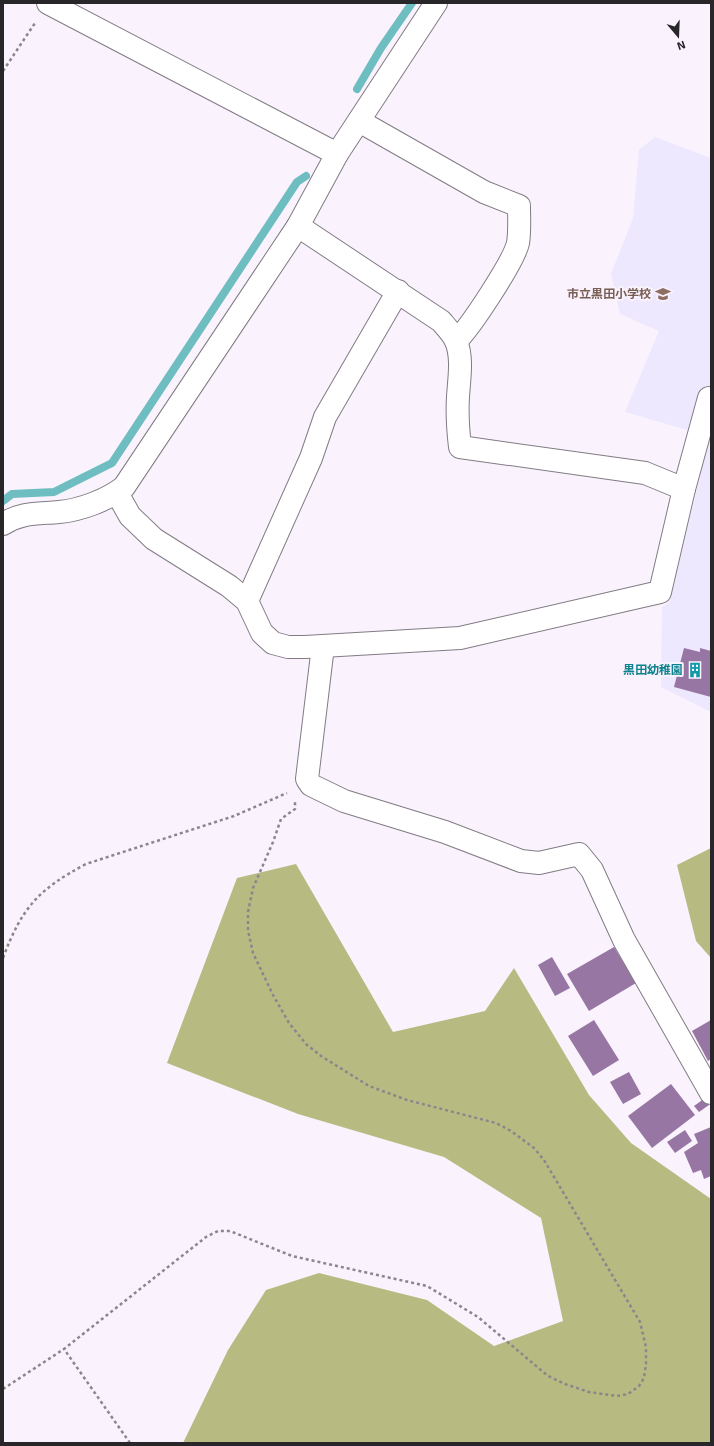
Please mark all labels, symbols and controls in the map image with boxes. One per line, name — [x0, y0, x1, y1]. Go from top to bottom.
north arrow — [658, 16, 698, 56]
text: N — [675, 38, 687, 53]
school or university icon: 市立黒田小学校 — [654, 285, 672, 303]
place label: 市立黒田小学校 — [567, 286, 651, 300]
building icon: 黒田幼稚園 — [686, 661, 704, 679]
place label: 黒田幼稚園 — [623, 662, 683, 676]

